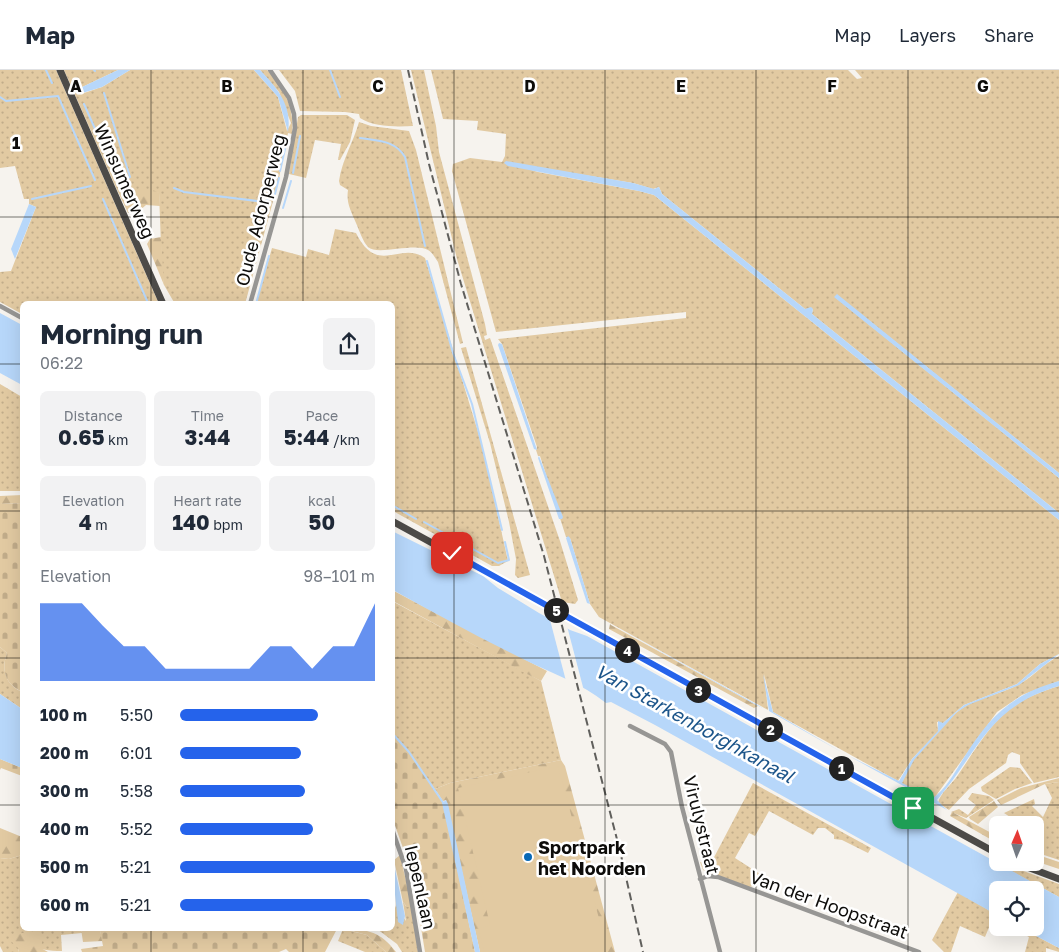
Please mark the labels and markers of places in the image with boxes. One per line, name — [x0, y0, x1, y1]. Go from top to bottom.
pin — [431, 532, 473, 574]
pin: 5 — [544, 598, 568, 622]
pin: 4 — [614, 638, 640, 662]
pin: 3 — [686, 678, 710, 702]
pin: 2 — [758, 716, 782, 742]
pin: 1 — [828, 756, 854, 780]
pin — [892, 787, 934, 829]
place label: Sportpark het Noorden — [538, 836, 646, 879]
marker: Sportpark het Noorden — [522, 851, 534, 863]

